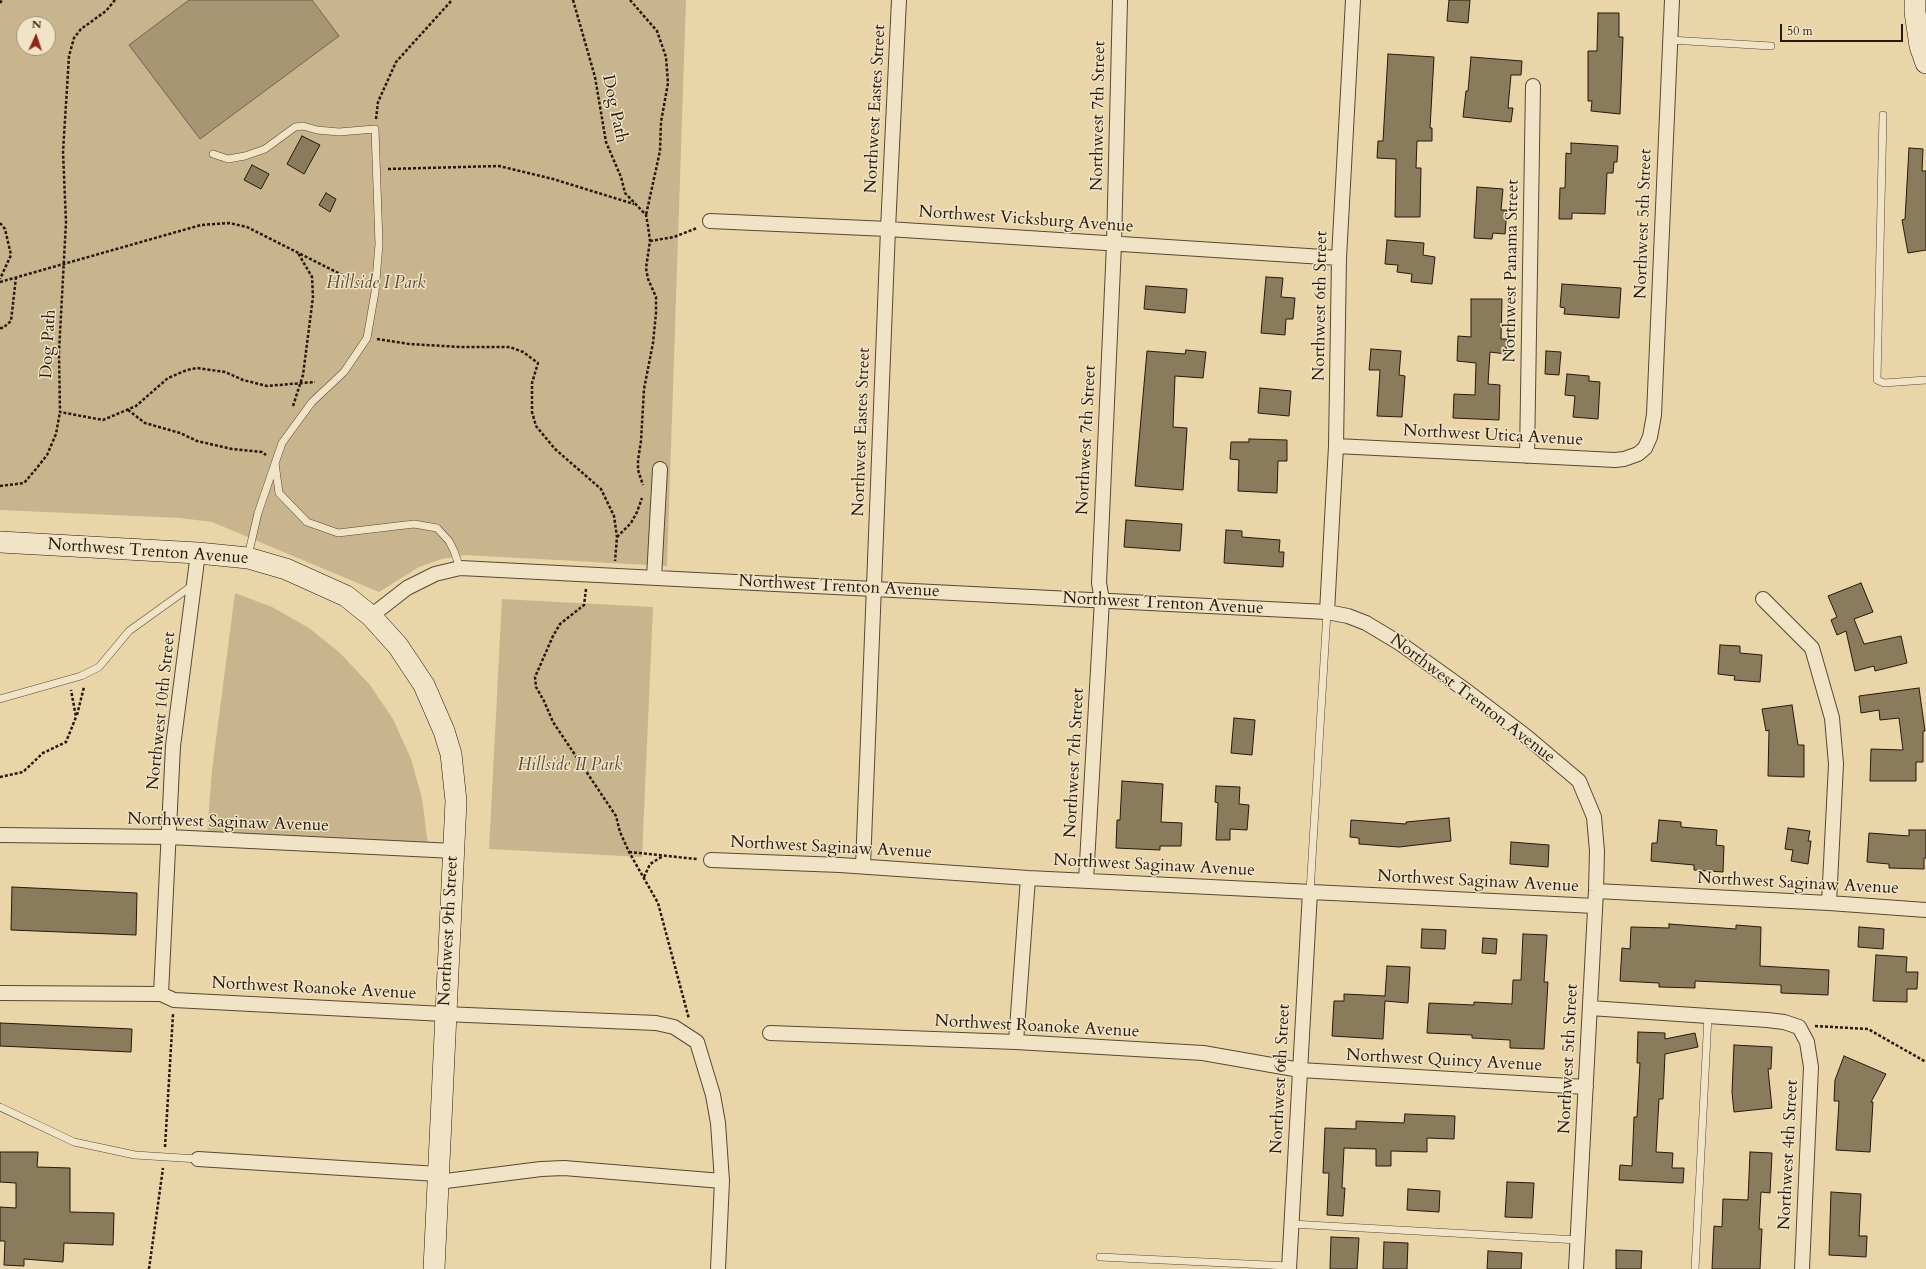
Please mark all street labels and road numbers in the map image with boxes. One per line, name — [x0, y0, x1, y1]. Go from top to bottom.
street label: Northwest Eastes Street — [861, 24, 891, 194]
street label: Northwest 7th Street — [1087, 41, 1111, 191]
street label: Dog Path — [597, 73, 631, 145]
street label: Northwest 5th Street — [1631, 148, 1657, 300]
street label: Northwest Panama Street — [1500, 179, 1524, 363]
street label: Northwest Vicksburg Avenue — [918, 202, 1134, 238]
street label: Northwest 6th Street — [1309, 231, 1333, 381]
street label: Dog Path — [37, 309, 61, 379]
street label: Northwest Eastes Street — [849, 347, 875, 517]
street label: Northwest 7th Street — [1073, 364, 1101, 516]
street label: Northwest Utica Avenue — [1402, 421, 1584, 451]
street label: Northwest Trenton Avenue — [47, 535, 249, 569]
street label: Northwest Trenton Avenue — [738, 572, 940, 602]
street label: Northwest Trenton Avenue — [1062, 589, 1264, 619]
street label: Northwest Trenton Avenue — [1385, 630, 1559, 768]
street label: Northwest 10th Street — [144, 631, 180, 791]
street label: Northwest 7th Street — [1061, 687, 1089, 839]
street label: Northwest Saginaw Avenue — [127, 809, 329, 837]
street label: Northwest Saginaw Avenue — [730, 833, 932, 863]
street label: Northwest Saginaw Avenue — [1053, 851, 1255, 881]
street label: Northwest 9th Street — [435, 855, 463, 1007]
street label: Northwest Saginaw Avenue — [1377, 867, 1579, 897]
street label: Northwest Saginaw Avenue — [1697, 869, 1899, 899]
street label: Northwest Roanoke Avenue — [211, 973, 417, 1005]
street label: Northwest 5th Street — [1555, 983, 1583, 1135]
street label: Northwest 6th Street — [1267, 1003, 1295, 1155]
street label: Northwest Roanoke Avenue — [934, 1011, 1140, 1043]
street label: Northwest Quincy Avenue — [1345, 1046, 1543, 1076]
street label: Northwest 4th Street — [1775, 1079, 1803, 1231]

